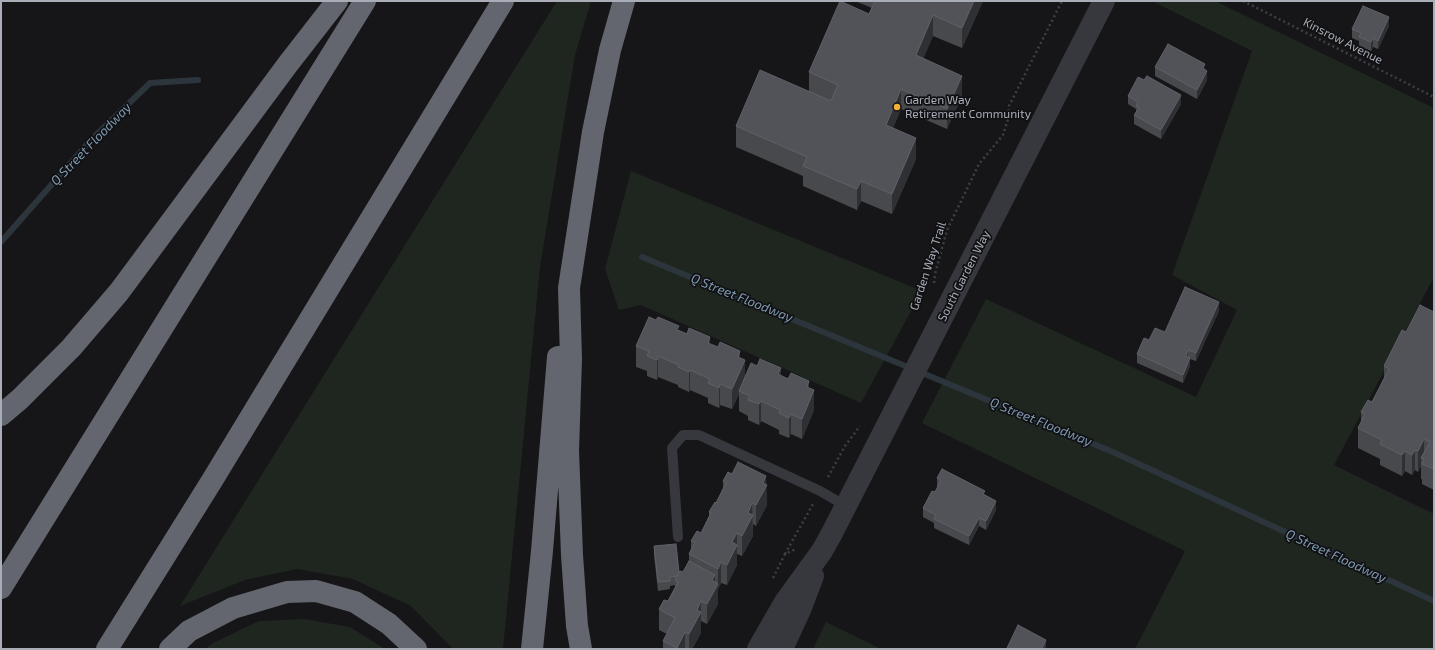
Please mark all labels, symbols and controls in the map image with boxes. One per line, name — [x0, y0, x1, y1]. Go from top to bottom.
street label: Kinsrow Avenue — [1301, 15, 1385, 67]
place label: Garden Way Retirement Community — [905, 93, 1031, 121]
water label: Q Street Floodway — [48, 99, 134, 189]
marker: Garden Way Retirement Community — [892, 102, 902, 112]
street label: Garden Way Trail — [907, 220, 949, 312]
street label: South Garden Way — [935, 228, 993, 324]
water label: Q Street Floodway — [689, 270, 795, 326]
water label: Q Street Floodway — [988, 394, 1094, 450]
water label: Q Street Floodway — [1283, 526, 1389, 586]

